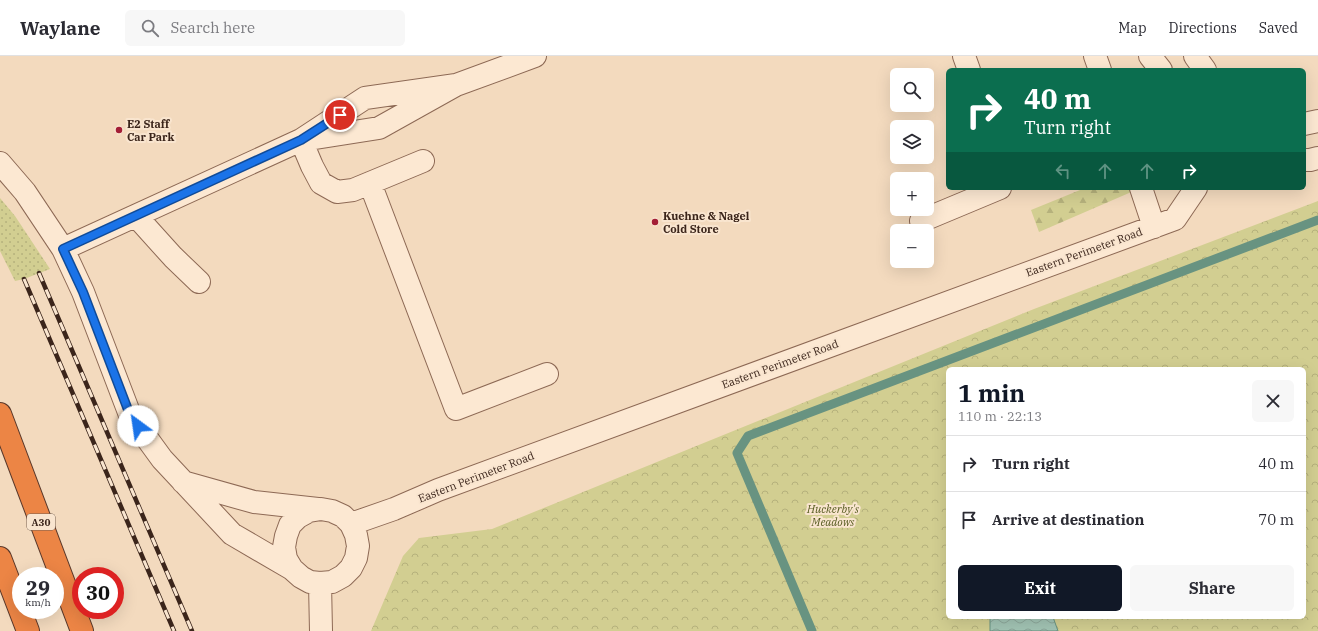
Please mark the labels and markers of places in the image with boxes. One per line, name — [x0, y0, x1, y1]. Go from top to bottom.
pin — [323, 98, 357, 132]
place label: E2 Staff Car Park — [127, 117, 174, 144]
marker: E2 Staff Car Park — [114, 125, 124, 135]
place label: Kuehne & Nagel Cold Store — [663, 209, 750, 236]
marker: Kuehne & Nagel Cold Store — [650, 217, 660, 227]

